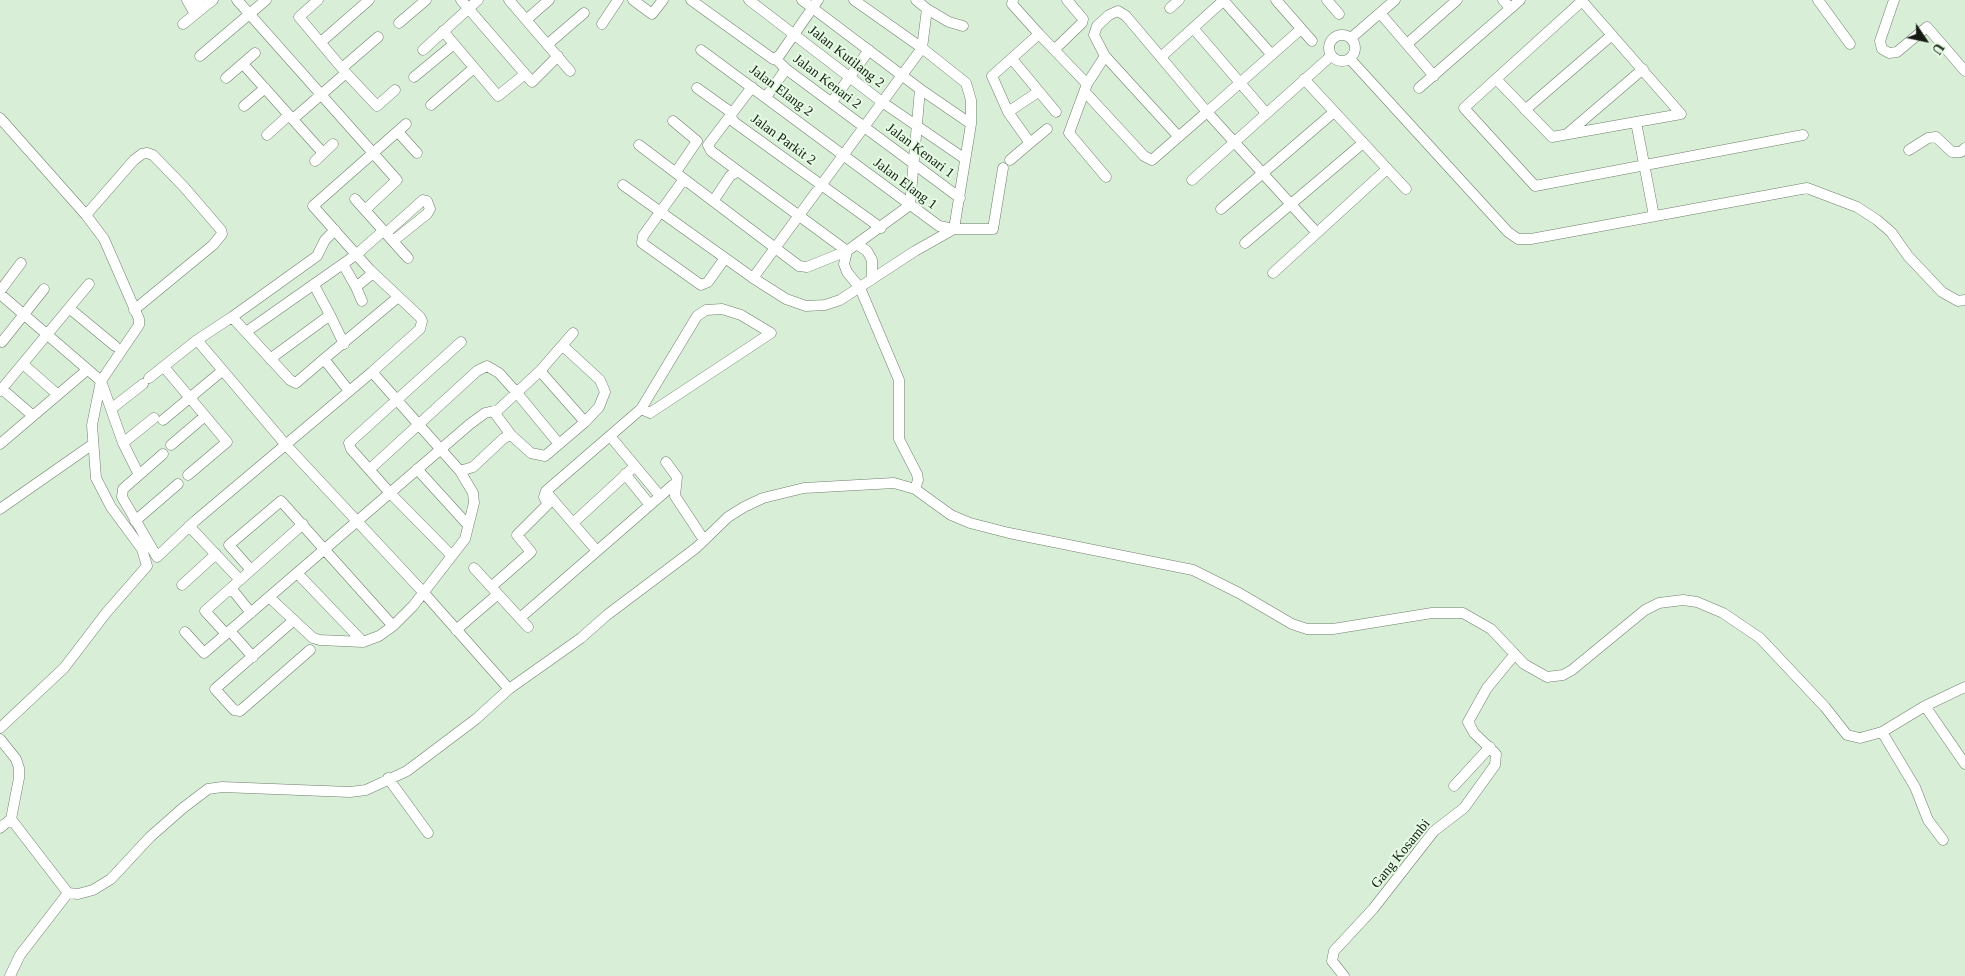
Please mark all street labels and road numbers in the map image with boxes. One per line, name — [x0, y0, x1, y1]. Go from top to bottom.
street label: Jalan Kutilang 2 — [805, 22, 887, 92]
street label: Jalan Kenari 2 — [790, 51, 864, 113]
street label: Jalan Elang 2 — [746, 62, 816, 120]
street label: Jalan Parkit 2 — [747, 111, 819, 169]
street label: Jalan Kenari 1 — [883, 120, 957, 182]
street label: Jalan Elang 1 — [870, 155, 940, 213]
street label: Gang Kosambi — [1368, 816, 1434, 892]

